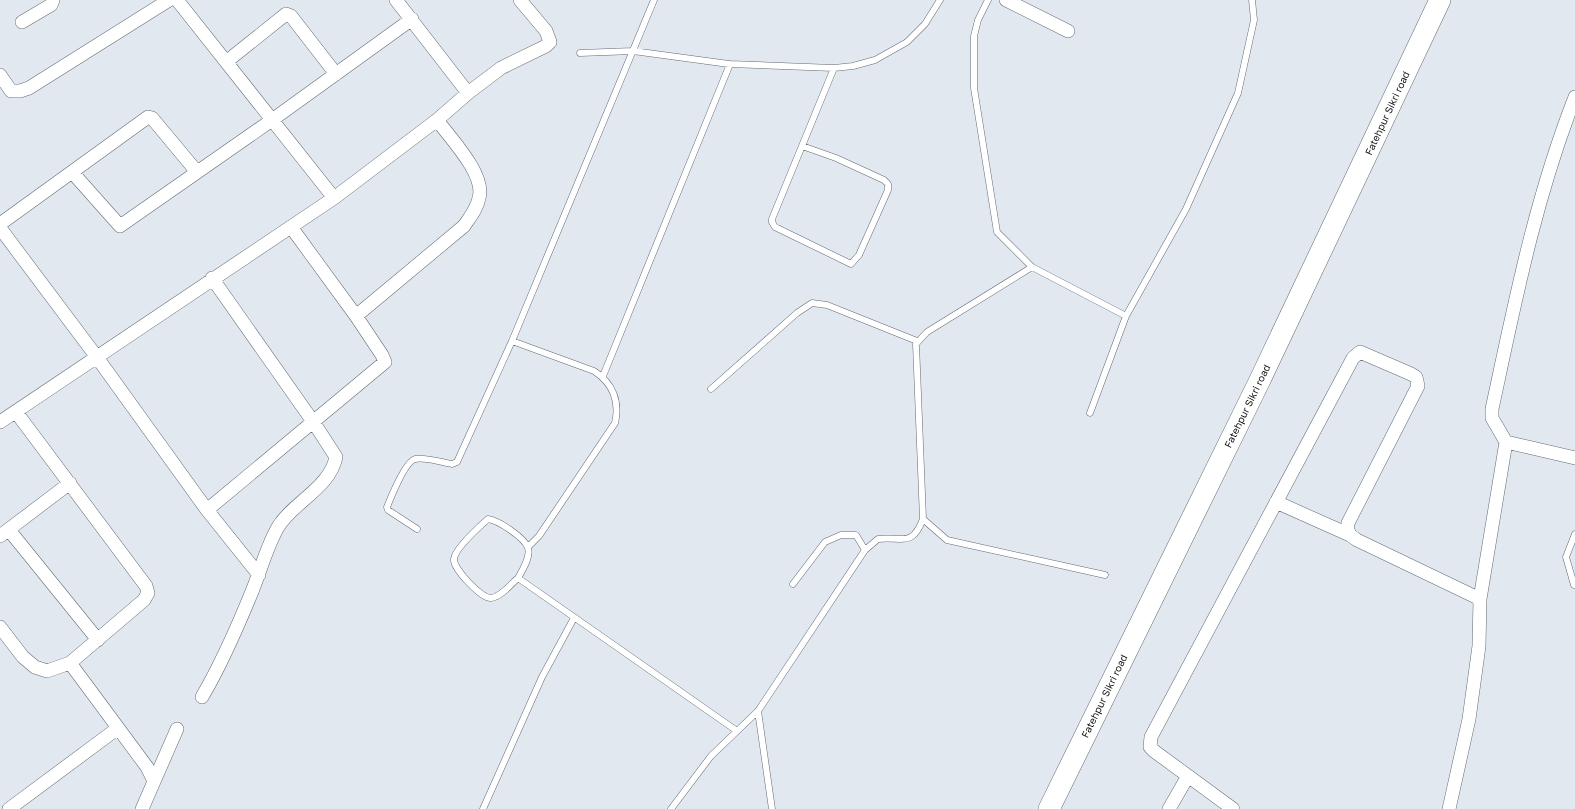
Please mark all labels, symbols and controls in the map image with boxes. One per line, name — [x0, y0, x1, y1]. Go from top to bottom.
street label: Fatehpur Sikri road — [1362, 69, 1412, 157]
street label: Fatehpur Sikri road — [1222, 362, 1272, 450]
street label: Fatehpur Sikri road — [1079, 652, 1129, 740]

